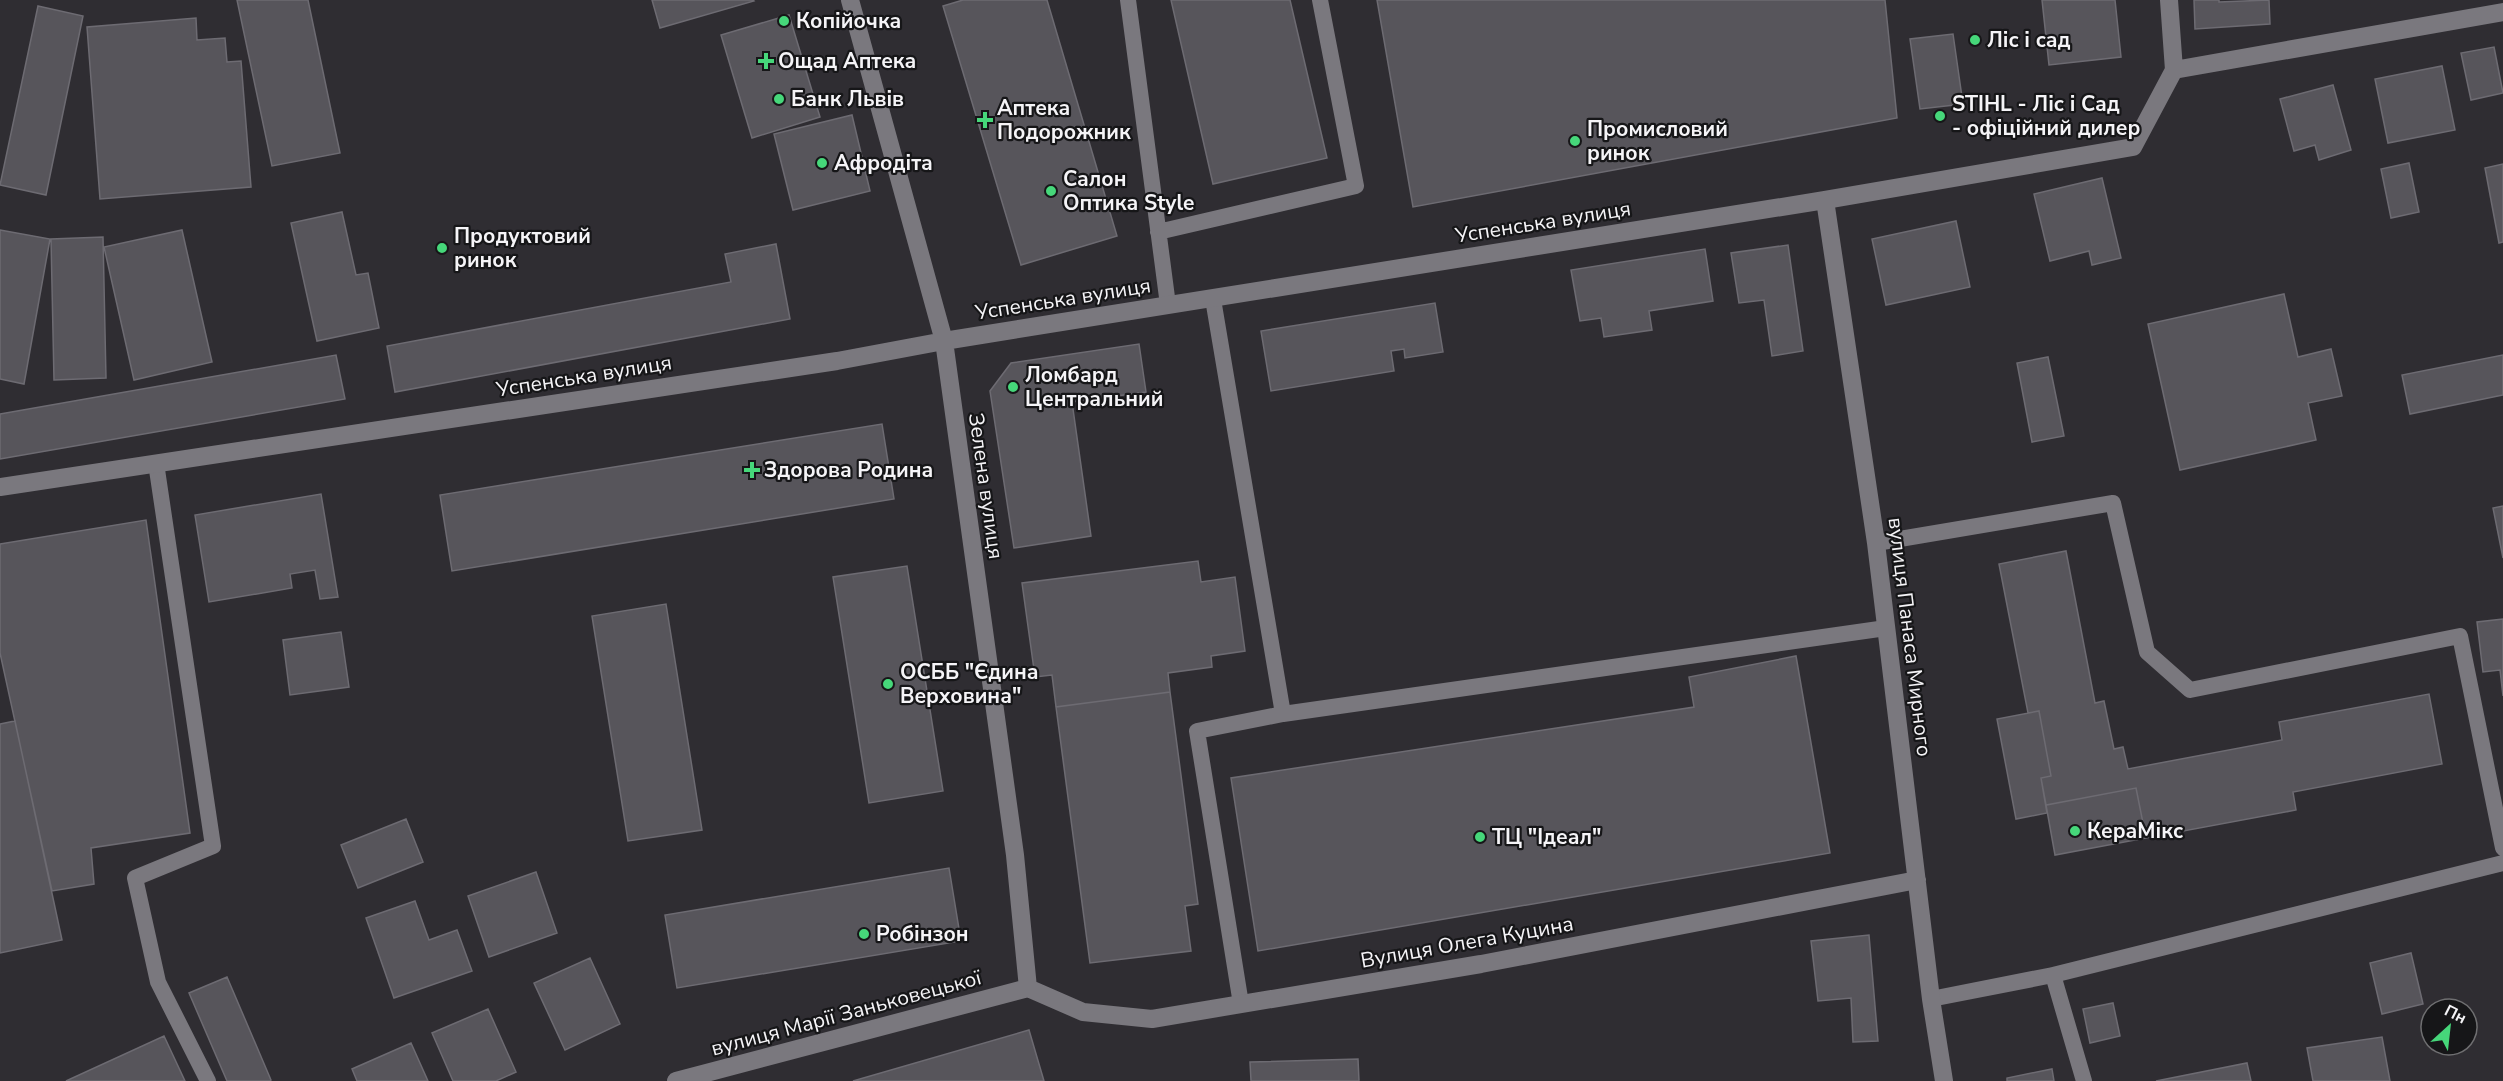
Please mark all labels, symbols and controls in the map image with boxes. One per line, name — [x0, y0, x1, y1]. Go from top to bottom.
place label: Копійочка — [796, 7, 901, 35]
marker: Копійочка — [777, 14, 791, 28]
place label: Ліс і сад — [1987, 26, 2071, 54]
marker: Ліс і сад — [1968, 33, 1982, 47]
place label: Ощад Аптека — [778, 47, 916, 75]
marker: Ощад Аптека — [759, 54, 773, 68]
place label: Банк Львів — [791, 85, 904, 113]
place label: STIHL - Ліс і Сад - офіційний дилер — [1952, 90, 2140, 142]
marker: Банк Львів — [772, 92, 786, 106]
place label: Аптека Подорожник — [997, 94, 1131, 146]
marker: STIHL - Ліс і Сад - офіційний дилер — [1933, 109, 1947, 123]
marker: Аптека Подорожник — [978, 113, 992, 127]
place label: Промисловий ринок — [1587, 115, 1728, 167]
marker: Промисловий ринок — [1568, 134, 1582, 148]
place label: Афродіта — [834, 149, 933, 177]
marker: Афродіта — [815, 156, 829, 170]
place label: Салон Оптика Style — [1063, 165, 1194, 217]
marker: Салон Оптика Style — [1044, 184, 1058, 198]
street label: Успенська вулиця — [1452, 194, 1633, 250]
place label: Продуктовий ринок — [454, 222, 591, 274]
marker: Продуктовий ринок — [435, 241, 449, 255]
street label: Успенська вулиця — [972, 271, 1153, 327]
street label: Успенська вулиця — [493, 348, 674, 404]
place label: Ломбард Центральний — [1025, 361, 1163, 413]
marker: Ломбард Центральний — [1006, 380, 1020, 394]
street label: Зелена вулиця — [962, 411, 1010, 561]
place label: Здорова Родина — [764, 456, 933, 484]
marker: Здорова Родина — [745, 463, 759, 477]
street label: вулиця Панаса Мирного — [1881, 516, 1939, 758]
place label: ОСББ "Єдина Верховина" — [900, 658, 1039, 710]
marker: ОСББ "Єдина Верховина" — [881, 677, 895, 691]
place label: КераМікс — [2087, 817, 2183, 845]
place label: ТЦ "Ідеал" — [1492, 823, 1601, 851]
marker: КераМікс — [2068, 824, 2082, 838]
marker: ТЦ "Ідеал" — [1473, 830, 1487, 844]
street label: Вулиця Олега Куцина — [1358, 909, 1576, 975]
place label: Робінзон — [876, 920, 969, 948]
marker: Робінзон — [857, 927, 871, 941]
street label: вулиця Марії Заньковецької — [708, 963, 985, 1063]
north arrow — [2419, 997, 2479, 1057]
text: Пн — [2441, 1000, 2470, 1029]

